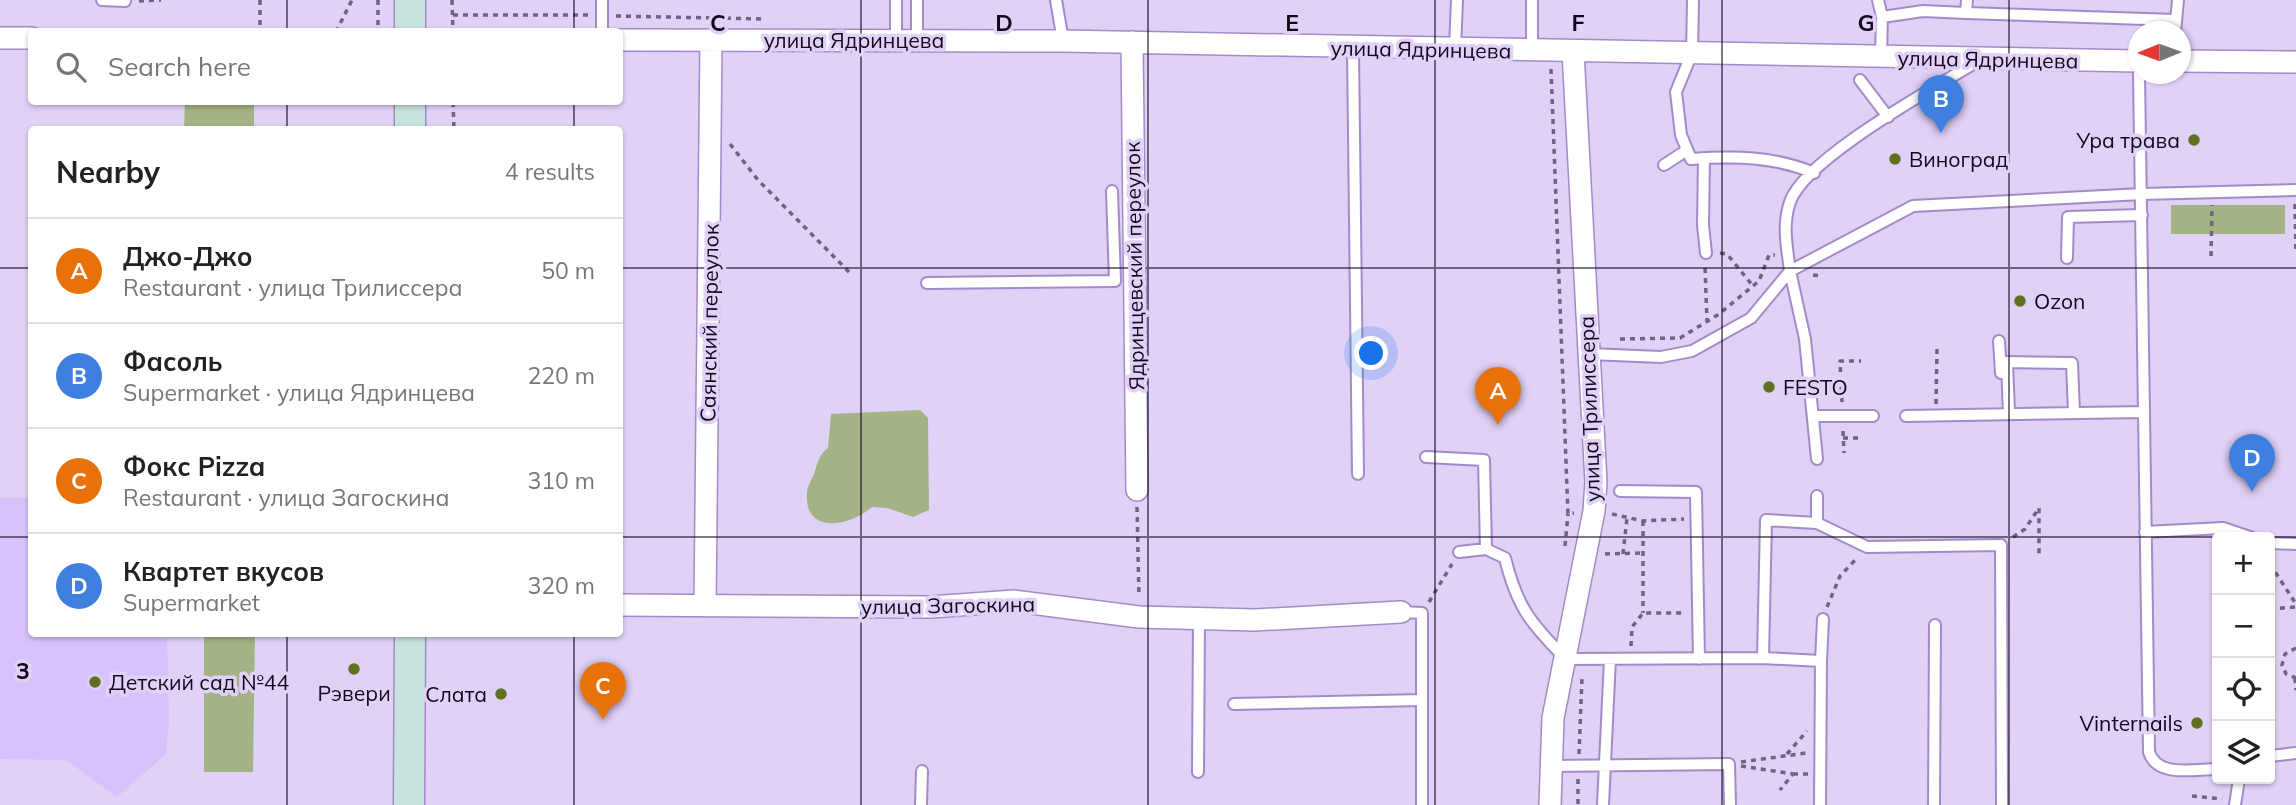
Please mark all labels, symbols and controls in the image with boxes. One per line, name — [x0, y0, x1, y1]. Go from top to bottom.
text: C — [710, 8, 726, 37]
text: D — [995, 8, 1013, 37]
text: E — [1285, 8, 1299, 37]
text: F — [1571, 8, 1585, 37]
text: G — [1857, 8, 1875, 37]
north arrow — [2128, 21, 2191, 84]
street label: улица Ядринцева — [764, 27, 944, 53]
search box — [28, 28, 623, 105]
street label: улица Ядринцева — [1330, 34, 1512, 64]
street label: улица Ядринцева — [1897, 44, 2079, 74]
icon: search — [52, 48, 90, 86]
text: Search here — [108, 50, 251, 83]
pin: B — [1918, 75, 1964, 133]
place label: Ура трава — [2075, 127, 2180, 153]
marker: Ура трава — [2186, 132, 2202, 148]
street label: Ядринцевский переулок — [1119, 141, 1149, 391]
place label: Виноград — [1909, 146, 2008, 172]
marker: Виноград — [1887, 151, 1903, 167]
text: Nearby — [56, 153, 160, 191]
text: 4 results — [505, 157, 595, 186]
street label: Саянский переулок — [694, 223, 724, 422]
text: Джо-Джо — [123, 240, 252, 273]
text: A — [70, 256, 88, 285]
text: 50 m — [541, 256, 595, 285]
text: Restaurant · улица Трилиссера — [123, 273, 463, 302]
place label: Ozon — [2034, 288, 2085, 314]
marker: Ozon — [2012, 293, 2028, 309]
street label: улица Трилиссера — [1573, 315, 1605, 503]
your location — [1354, 336, 1388, 370]
text: Фасоль — [123, 345, 223, 378]
text: B — [71, 361, 87, 390]
text: 220 m — [527, 361, 595, 390]
pin: A — [1475, 367, 1521, 425]
place label: FESTO — [1783, 374, 1848, 400]
text: Supermarket · улица Ядринцева — [123, 378, 475, 407]
marker: FESTO — [1761, 379, 1777, 395]
pin: D — [2229, 434, 2275, 492]
text: Фокс Pizza — [123, 450, 265, 483]
text: C — [71, 466, 87, 495]
text: 310 m — [527, 466, 595, 495]
text: Restaurant · улица Загоскина — [123, 483, 450, 512]
map controls — [2212, 532, 2275, 784]
button: + — [2212, 532, 2275, 595]
text: Квартет вкусов — [123, 555, 324, 588]
text: D — [70, 571, 88, 600]
text: 320 m — [527, 571, 595, 600]
text: Supermarket — [123, 588, 260, 617]
street label: улица Загоскина — [861, 590, 1035, 620]
button: − — [2212, 595, 2275, 658]
text: 3 — [16, 656, 30, 685]
button: locate — [2212, 658, 2275, 721]
marker: Рэвери — [346, 661, 362, 677]
pin: C — [580, 662, 626, 720]
place label: Детский сад №44 — [109, 669, 289, 695]
marker: Детский сад №44 — [87, 674, 103, 690]
place label: Рэвери — [317, 680, 391, 706]
place label: Слата — [425, 681, 487, 707]
marker: Слата — [493, 686, 509, 702]
place label: Vinternails — [2079, 710, 2183, 736]
marker: Vinternails — [2189, 715, 2205, 731]
button: layers — [2212, 721, 2275, 784]

